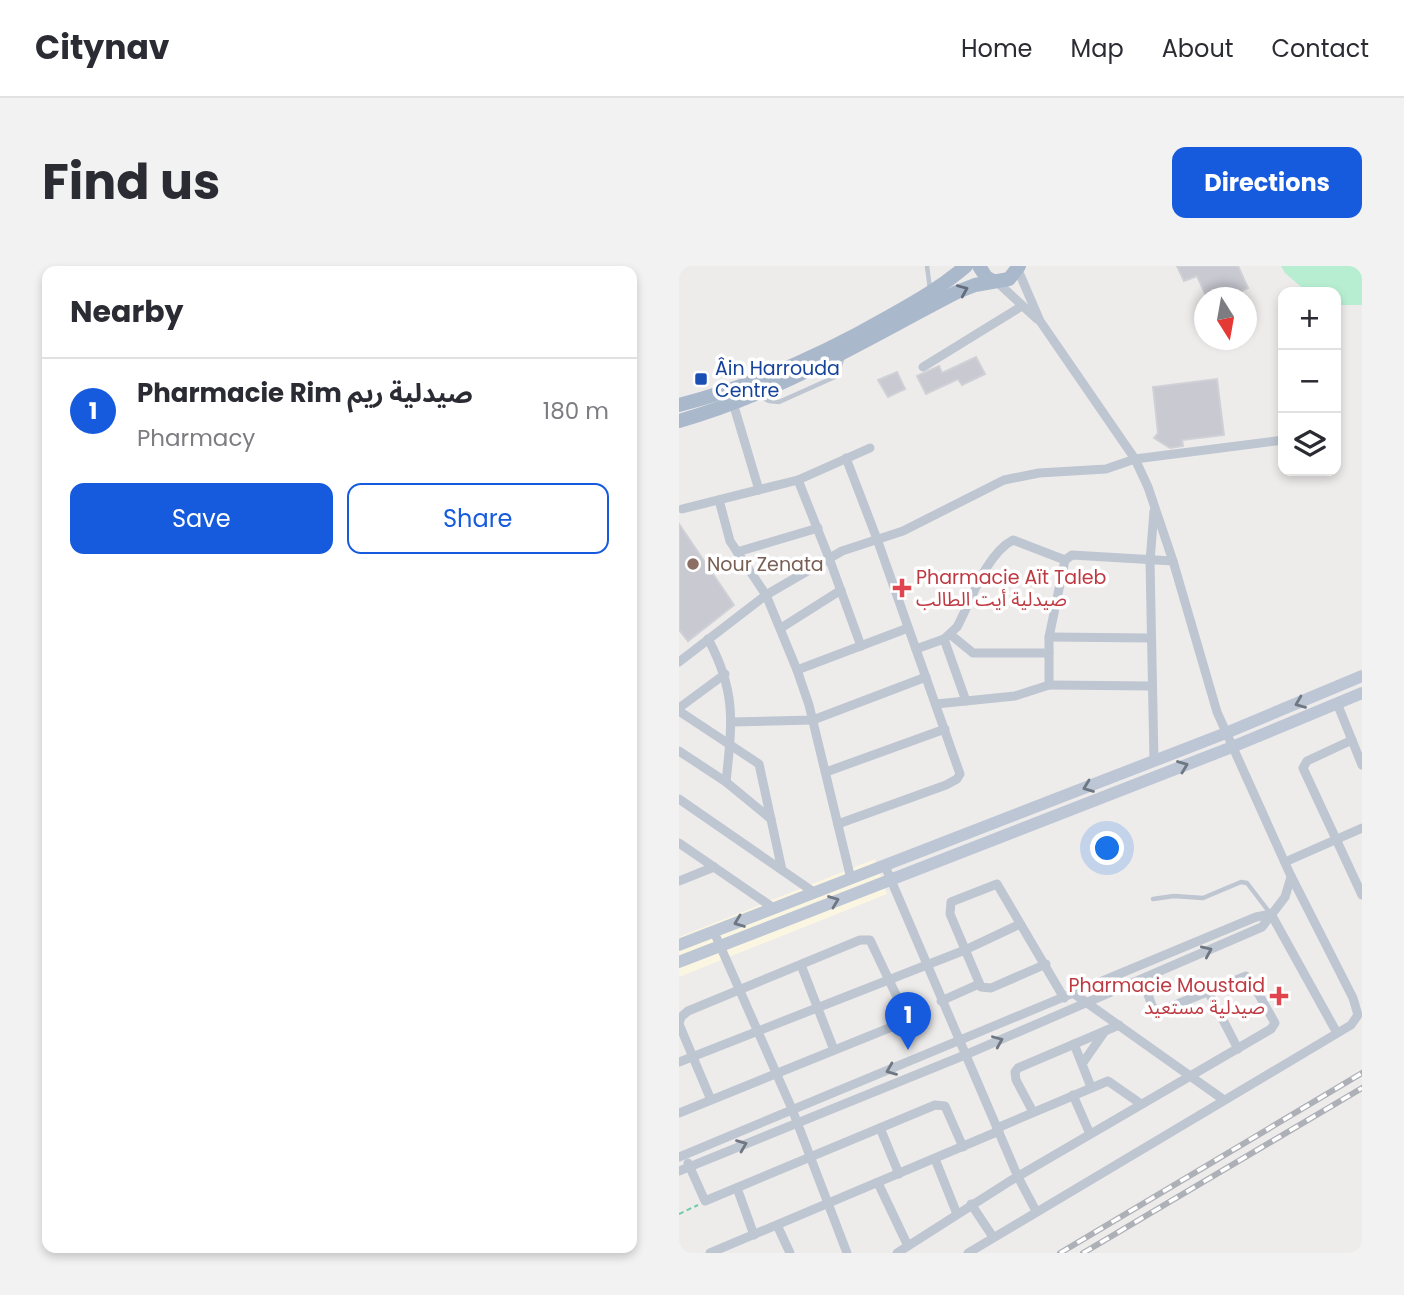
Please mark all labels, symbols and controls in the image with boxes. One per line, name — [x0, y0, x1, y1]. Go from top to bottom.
text: Citynav — [35, 24, 169, 71]
text: Home — [961, 32, 1033, 65]
text: Map — [1071, 32, 1124, 65]
text: About — [1162, 32, 1233, 65]
text: Contact — [1271, 32, 1369, 65]
button: Directions — [1172, 147, 1362, 218]
text: Find us — [42, 148, 220, 216]
one-way arrow — [956, 284, 968, 298]
north arrow — [1194, 287, 1257, 350]
map controls — [1278, 287, 1341, 476]
button: + — [1278, 287, 1341, 350]
text: Nearby — [70, 290, 184, 333]
button: − — [1278, 350, 1341, 413]
place label: Âin Harrouda Centre — [715, 355, 840, 404]
marker: Âin Harrouda Centre — [693, 371, 709, 387]
text: Pharmacie Rim صيدلية ريم — [137, 375, 473, 411]
text: 1 — [89, 395, 97, 427]
text: 180 m — [543, 395, 609, 427]
button: layers — [1278, 413, 1341, 476]
text: Pharmacy — [137, 422, 255, 454]
button: Save — [70, 483, 333, 554]
button: Share — [347, 483, 609, 554]
place label: Nour Zenata — [707, 551, 824, 578]
marker: Nour Zenata — [685, 556, 701, 572]
place label: Pharmacie Aït Taleb صيدلية أيت الطالب — [916, 564, 1107, 613]
marker: Pharmacie Aït Taleb صيدلية أيت الطالب — [894, 580, 910, 596]
one-way arrow — [1294, 695, 1306, 709]
one-way arrow — [1176, 760, 1188, 774]
one-way arrow — [1082, 778, 1094, 792]
your location — [1090, 831, 1124, 865]
one-way arrow — [827, 895, 839, 909]
one-way arrow — [733, 914, 745, 928]
one-way arrow — [1200, 945, 1212, 959]
place label: Pharmacie Moustaid صيدلية مستعيد — [1069, 972, 1265, 1021]
marker: Pharmacie Moustaid صيدلية مستعيد — [1271, 988, 1287, 1004]
pin: 1 — [885, 992, 931, 1050]
one-way arrow — [991, 1035, 1003, 1049]
one-way arrow — [885, 1061, 897, 1075]
one-way arrow — [736, 1140, 748, 1154]

